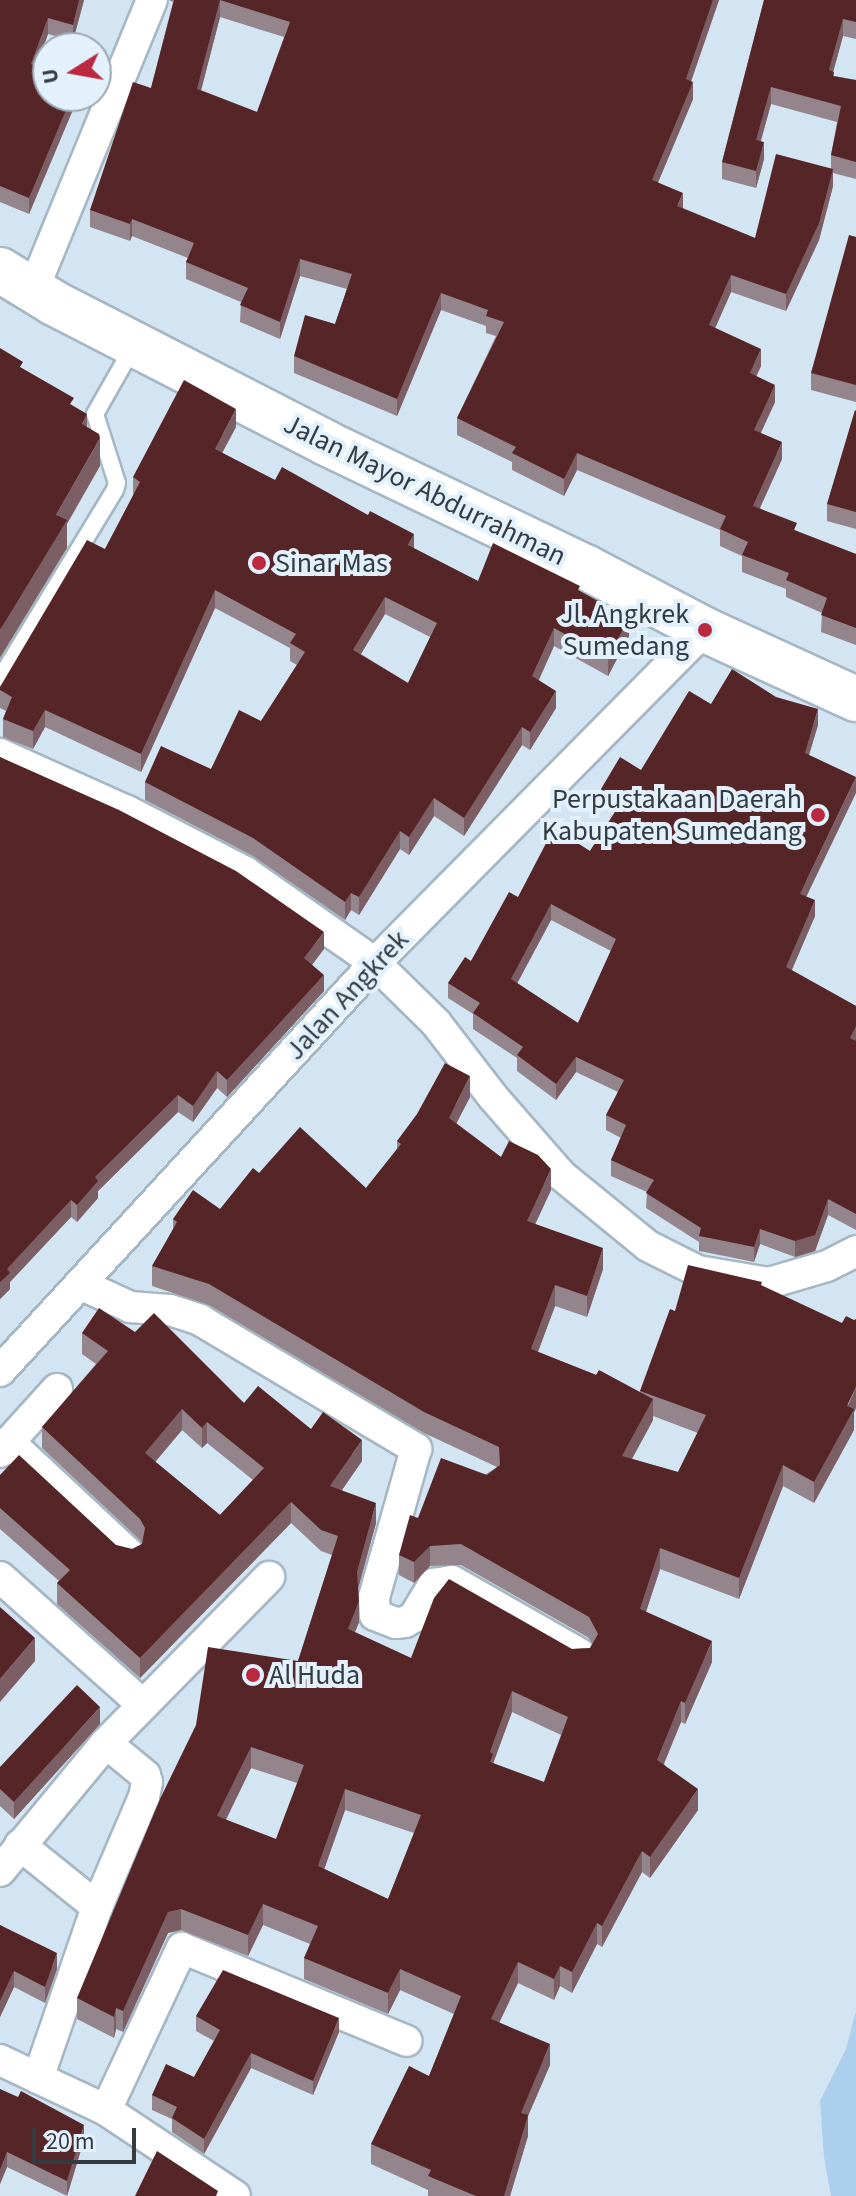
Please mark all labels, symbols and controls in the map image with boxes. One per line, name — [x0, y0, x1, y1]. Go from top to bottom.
north arrow — [32, 32, 112, 112]
text: U — [33, 66, 68, 86]
street label: Jalan Mayor Abdurrahman — [278, 407, 572, 573]
place label: Sinar Mas — [275, 546, 388, 580]
marker: Sinar Mas — [250, 554, 268, 572]
place label: Jl. Angkrek Sumedang — [560, 597, 689, 663]
marker: Jl. Angkrek Sumedang — [696, 621, 714, 639]
place label: Perpustakaan Daerah Kabupaten Sumedang — [542, 782, 802, 848]
marker: Perpustakaan Daerah Kabupaten Sumedang — [809, 806, 827, 824]
street label: Jalan Angkrek — [278, 923, 416, 1067]
place label: Al Huda — [269, 1658, 360, 1692]
marker: Al Huda — [244, 1666, 262, 1684]
scale bar — [36, 2112, 140, 2162]
text: 20 m — [46, 2124, 95, 2159]

